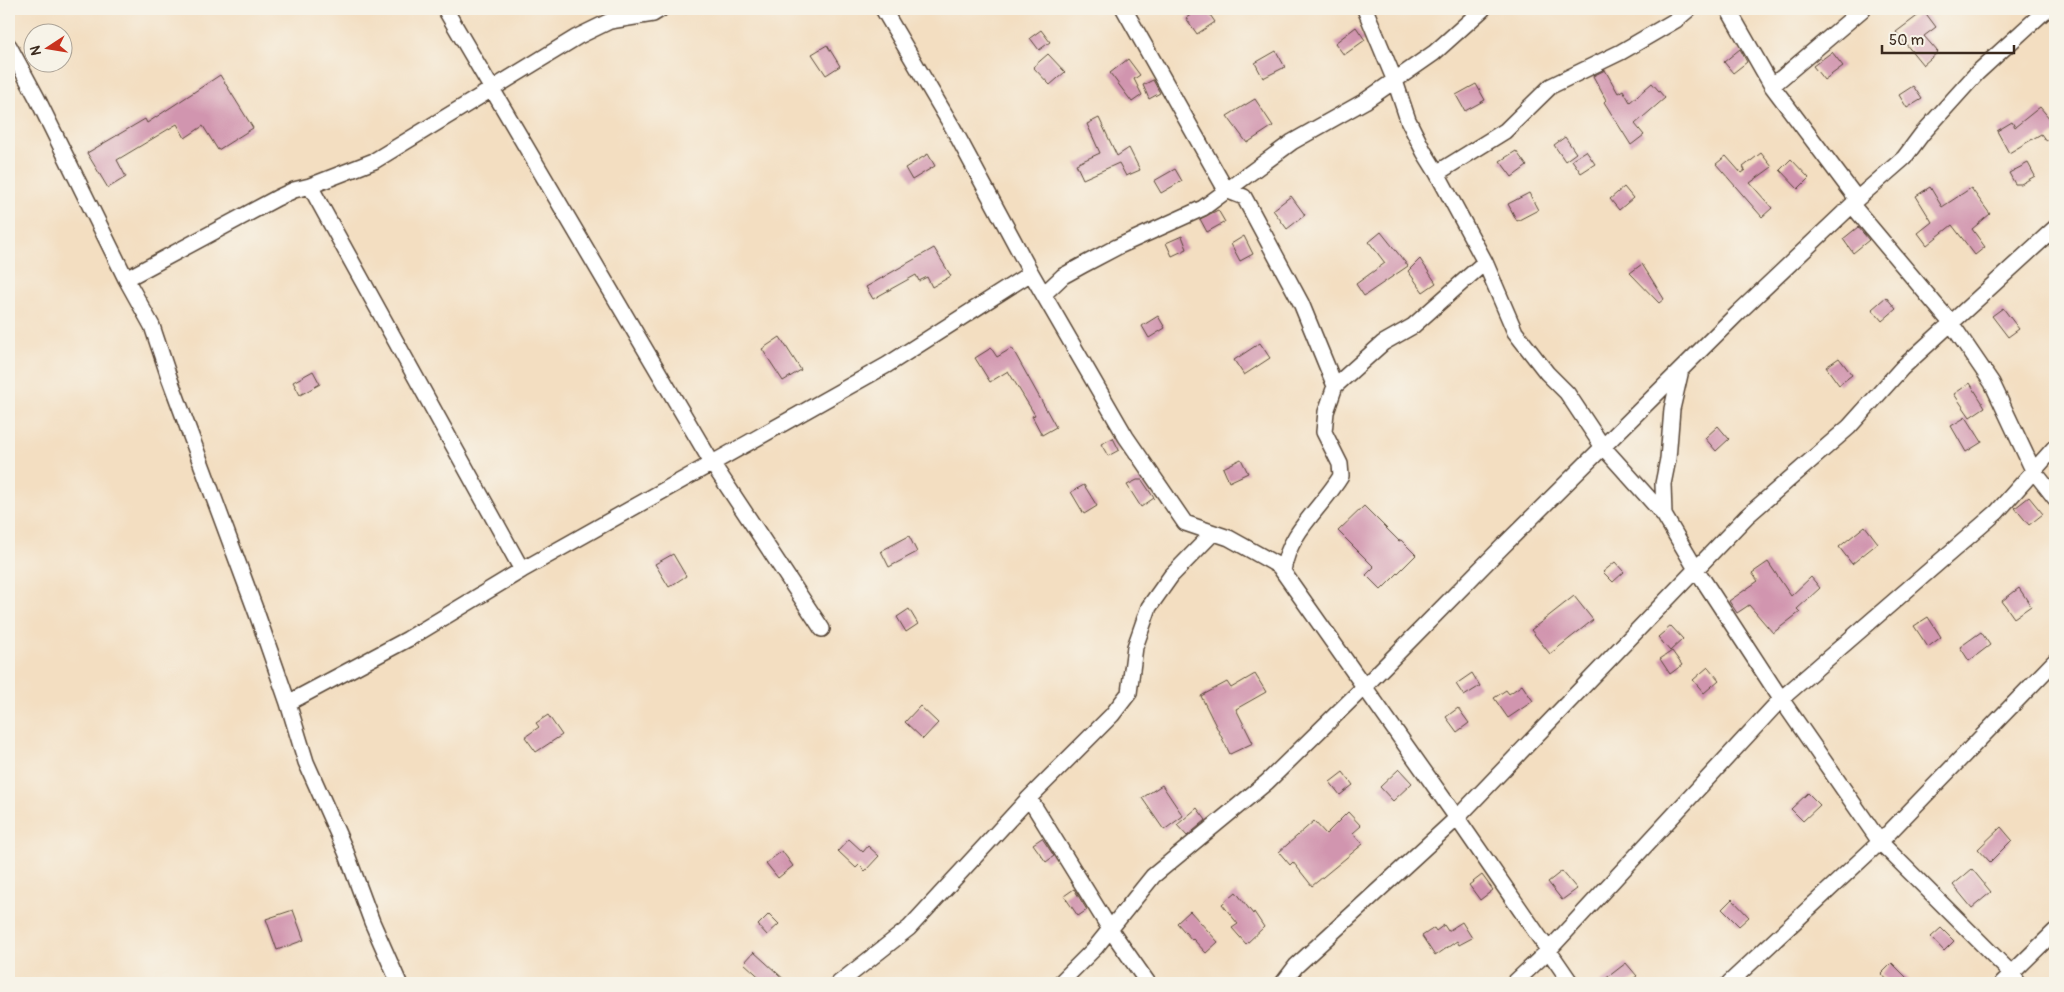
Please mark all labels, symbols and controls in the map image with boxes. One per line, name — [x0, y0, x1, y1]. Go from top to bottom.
north arrow — [22, 22, 72, 72]
scale bar — [1882, 22, 2014, 54]
text: 50 m — [1889, 31, 1924, 50]
text: N — [26, 44, 45, 57]

